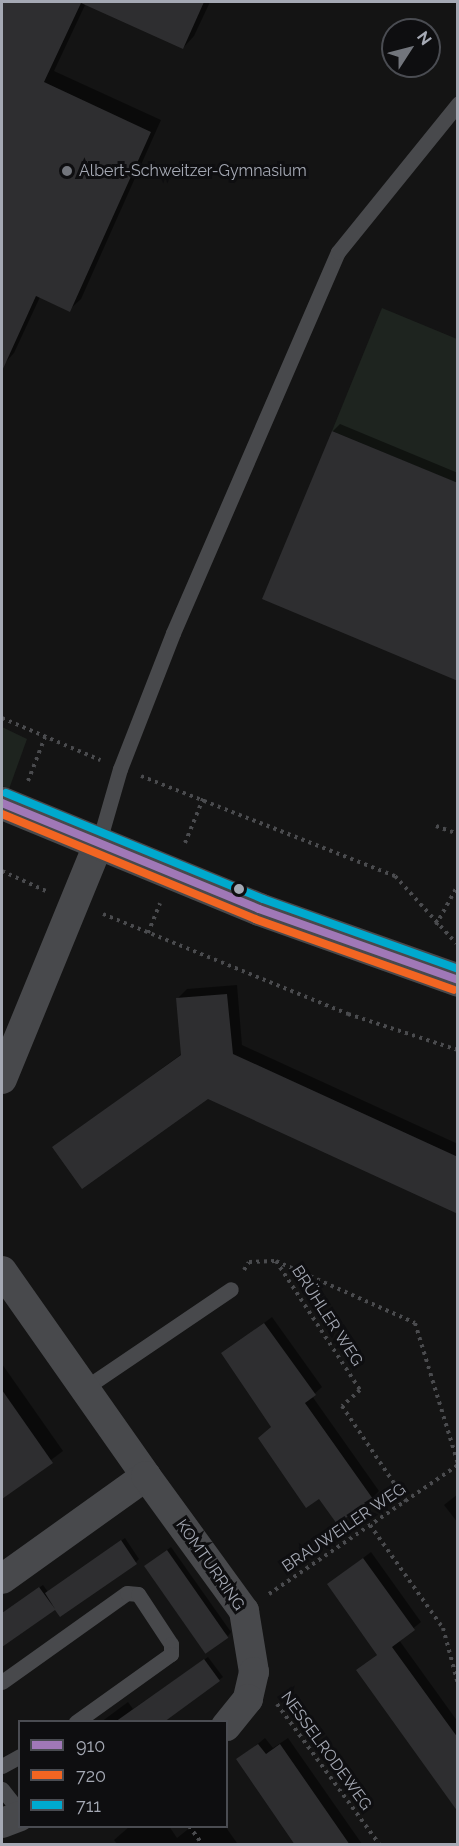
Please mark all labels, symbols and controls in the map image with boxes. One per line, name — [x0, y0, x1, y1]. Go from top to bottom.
north arrow — [381, 18, 441, 78]
text: N — [413, 28, 436, 49]
place label: Albert-Schweitzer-Gymnasium — [79, 161, 307, 181]
marker: Albert-Schweitzer-Gymnasium — [60, 164, 74, 178]
unlabelled marker — [233, 883, 245, 895]
street label: BRÜHLER WEG — [287, 1262, 367, 1370]
street label: BRAUWEILER WEG — [278, 1479, 410, 1577]
street label: KOMTURRING — [172, 1516, 248, 1614]
street label: NESSELRODEWEG — [277, 1688, 375, 1814]
legend — [18, 1720, 228, 1828]
text: 910 — [76, 1735, 105, 1756]
text: 720 — [76, 1765, 106, 1786]
text: 711 — [76, 1795, 101, 1816]

